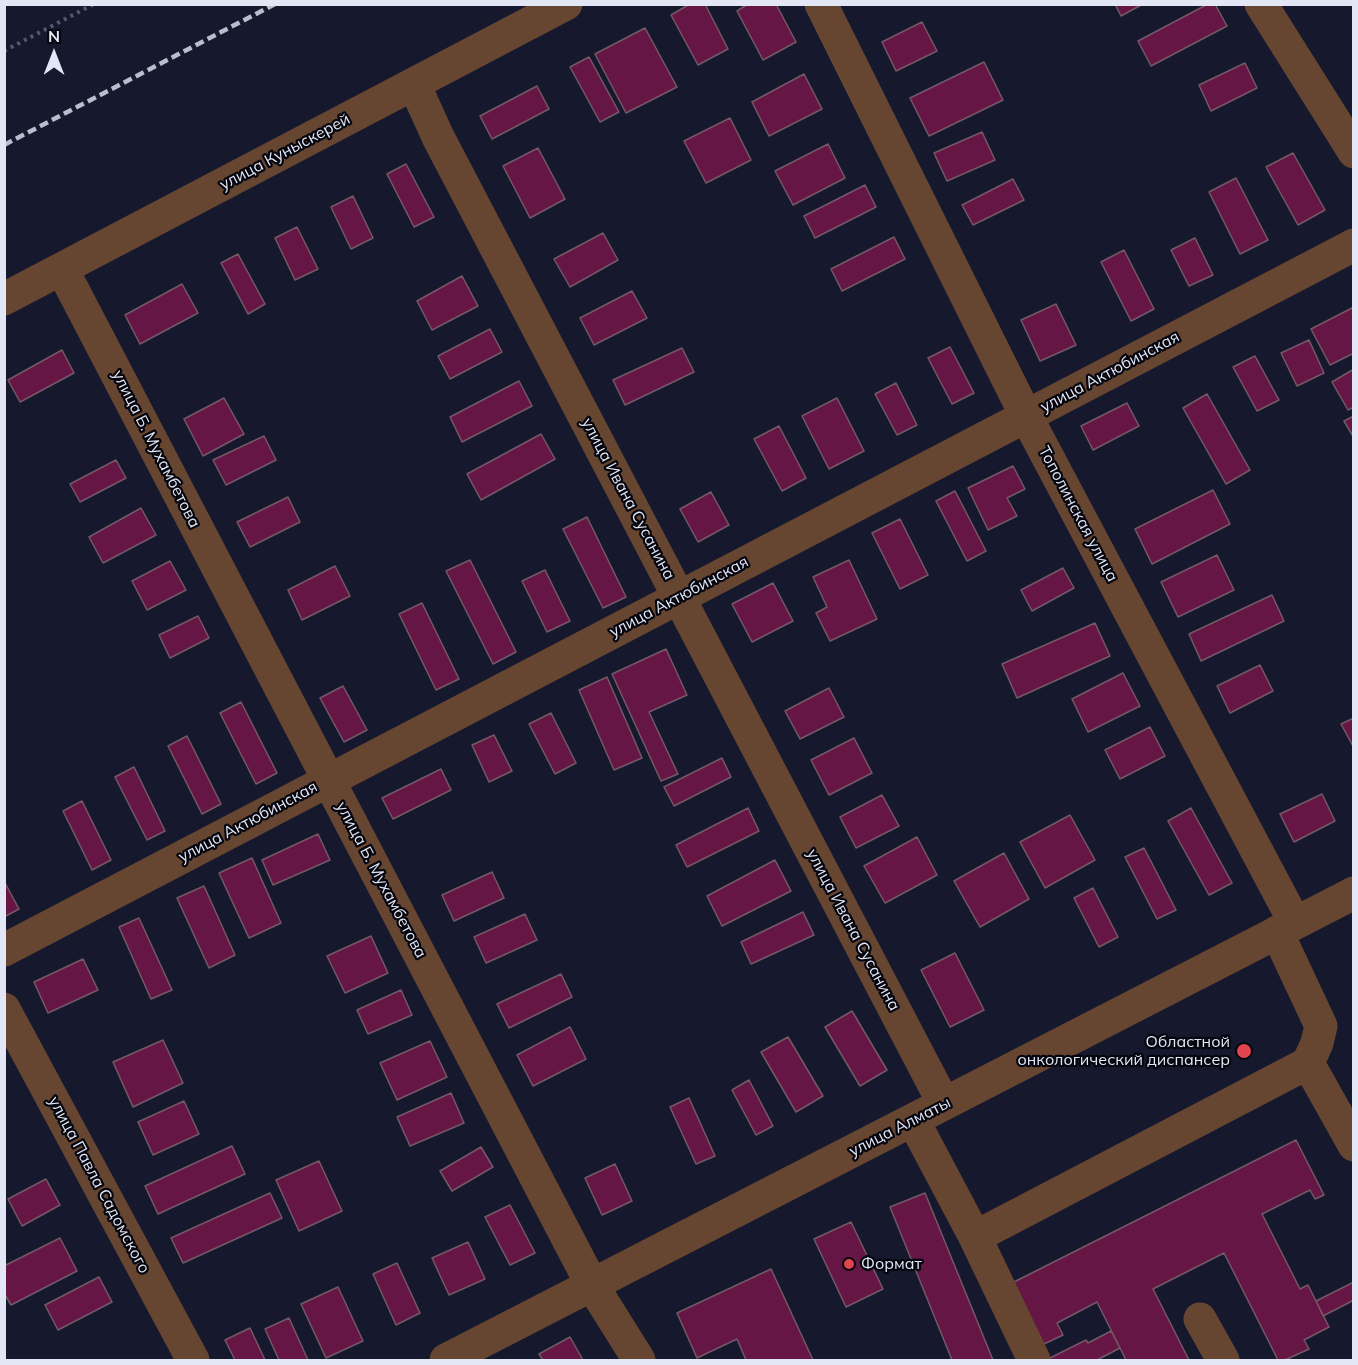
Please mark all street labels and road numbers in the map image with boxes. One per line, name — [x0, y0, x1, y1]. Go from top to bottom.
street label: улица Куныскерей — [217, 110, 353, 194]
street label: улица Актюбинская — [1037, 327, 1183, 417]
street label: улица Б. Мухамбетова — [108, 367, 204, 531]
street label: улица Ивана Сусанина — [577, 415, 679, 583]
street label: Тополинская улица — [1034, 443, 1122, 585]
street label: улица Актюбинская — [606, 552, 752, 642]
street label: улица Актюбинская — [175, 777, 321, 867]
street label: улица Б. Мухамбетова — [332, 799, 430, 961]
street label: улица Ивана Сусанина — [802, 846, 904, 1014]
street label: улица Павла Садомского — [44, 1093, 154, 1277]
street label: улица Алматы — [846, 1093, 954, 1161]

